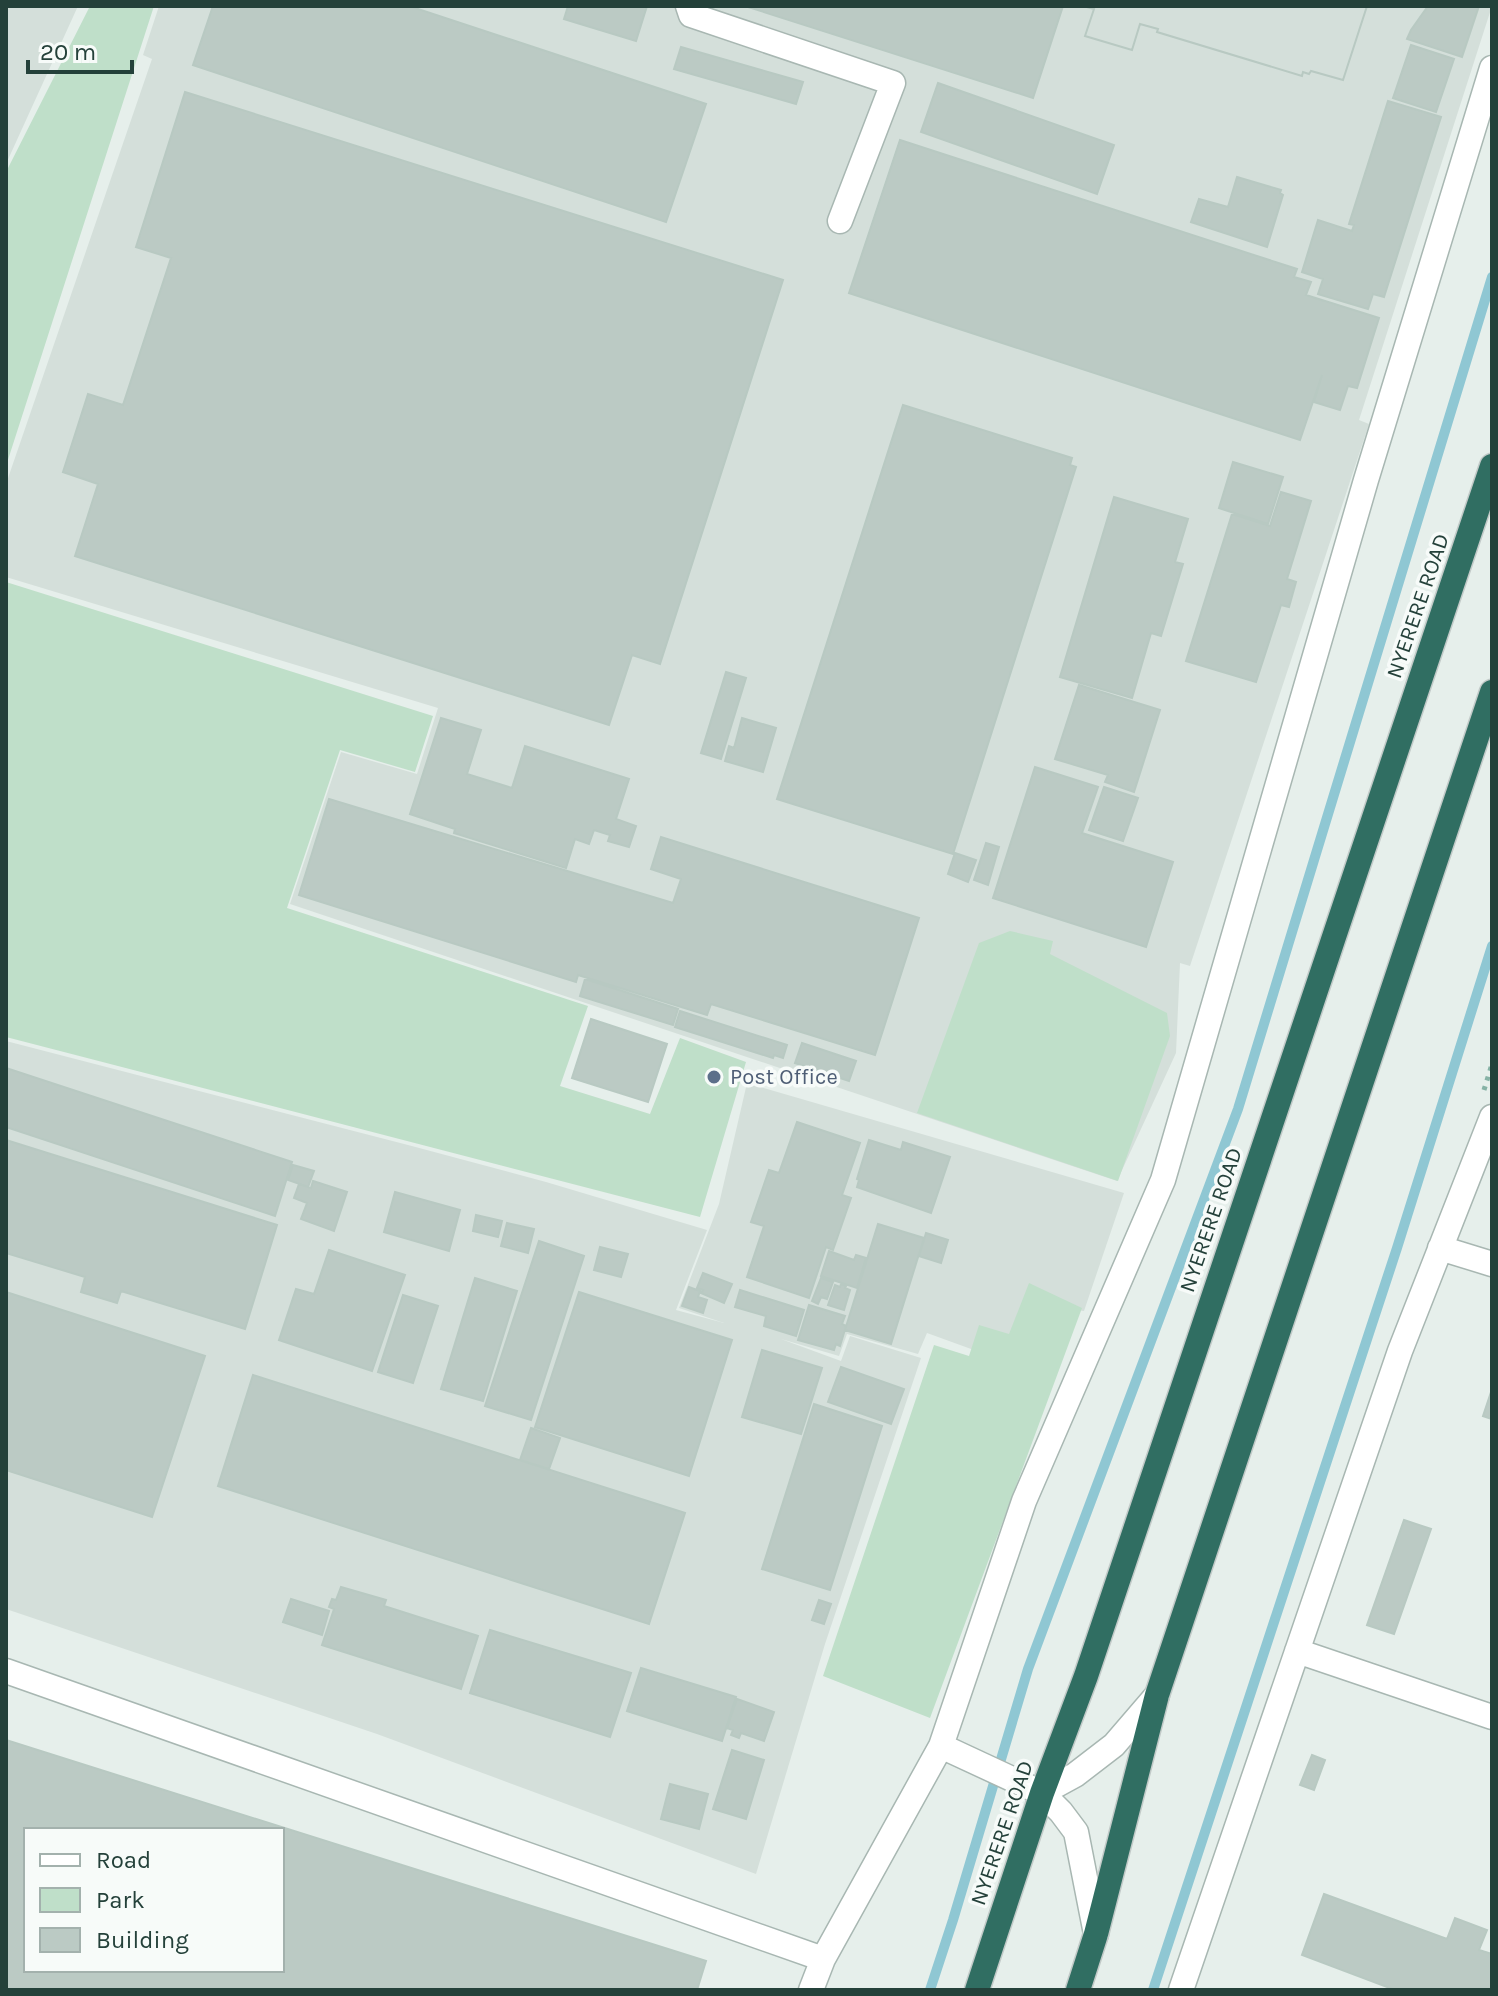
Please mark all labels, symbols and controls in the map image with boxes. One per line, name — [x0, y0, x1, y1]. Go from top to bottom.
scale bar — [28, 24, 132, 74]
text: 20 m — [40, 38, 96, 66]
street label: NYERERE ROAD — [1381, 530, 1455, 682]
place label: Post Office — [730, 1064, 838, 1090]
marker: Post Office — [705, 1068, 723, 1086]
street label: NYERERE ROAD — [1174, 1144, 1248, 1296]
street label: NYERERE ROAD — [965, 1757, 1039, 1909]
legend — [24, 1828, 284, 1972]
text: Road — [96, 1846, 151, 1874]
text: Park — [96, 1886, 145, 1914]
text: Building — [96, 1926, 189, 1954]

